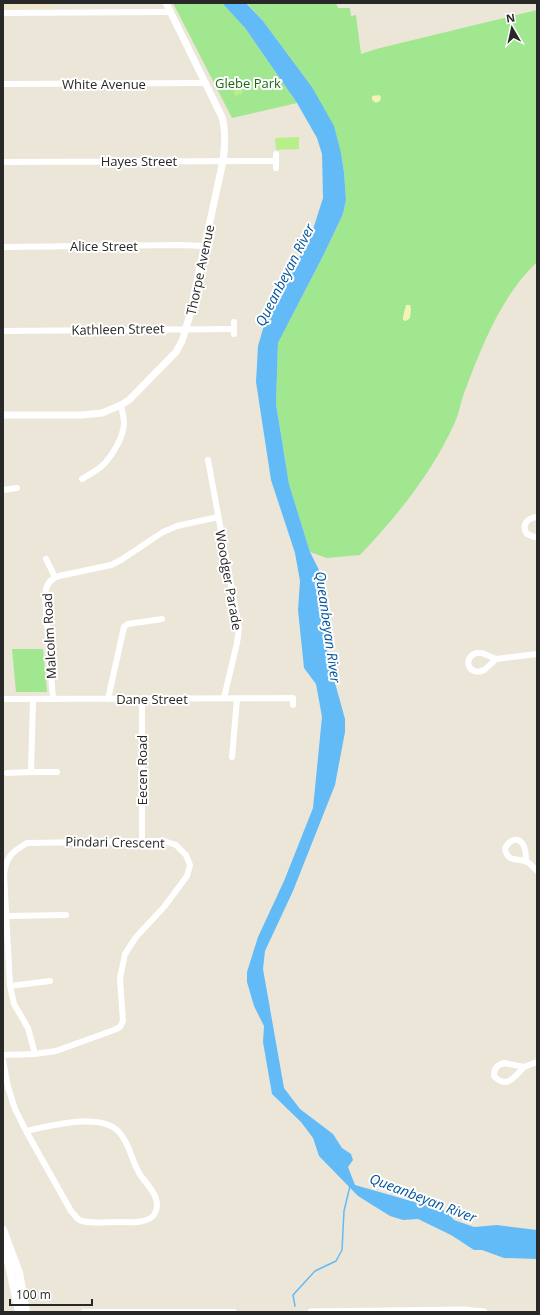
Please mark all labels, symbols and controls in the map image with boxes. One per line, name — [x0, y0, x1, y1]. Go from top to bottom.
north arrow — [492, 8, 532, 48]
text: N — [505, 10, 516, 26]
park label: Glebe Park — [215, 74, 281, 92]
street label: White Avenue — [62, 75, 146, 93]
street label: Hayes Street — [101, 152, 178, 170]
water label: Queanbeyan River — [250, 220, 319, 329]
street label: Thorpe Avenue — [182, 223, 218, 317]
street label: Alice Street — [70, 237, 138, 255]
street label: Kathleen Street — [71, 319, 165, 339]
street label: Woodger Parade — [211, 528, 247, 632]
water label: Queanbeyan River — [311, 570, 346, 685]
street label: Malcolm Road — [38, 593, 60, 679]
street label: Dane Street — [116, 690, 188, 708]
street label: Eecen Road — [133, 735, 151, 805]
street label: Pindari Crescent — [65, 832, 165, 852]
water label: Queanbeyan River — [367, 1168, 480, 1227]
scale bar — [10, 1281, 92, 1307]
text: 100 m — [16, 1286, 51, 1303]

